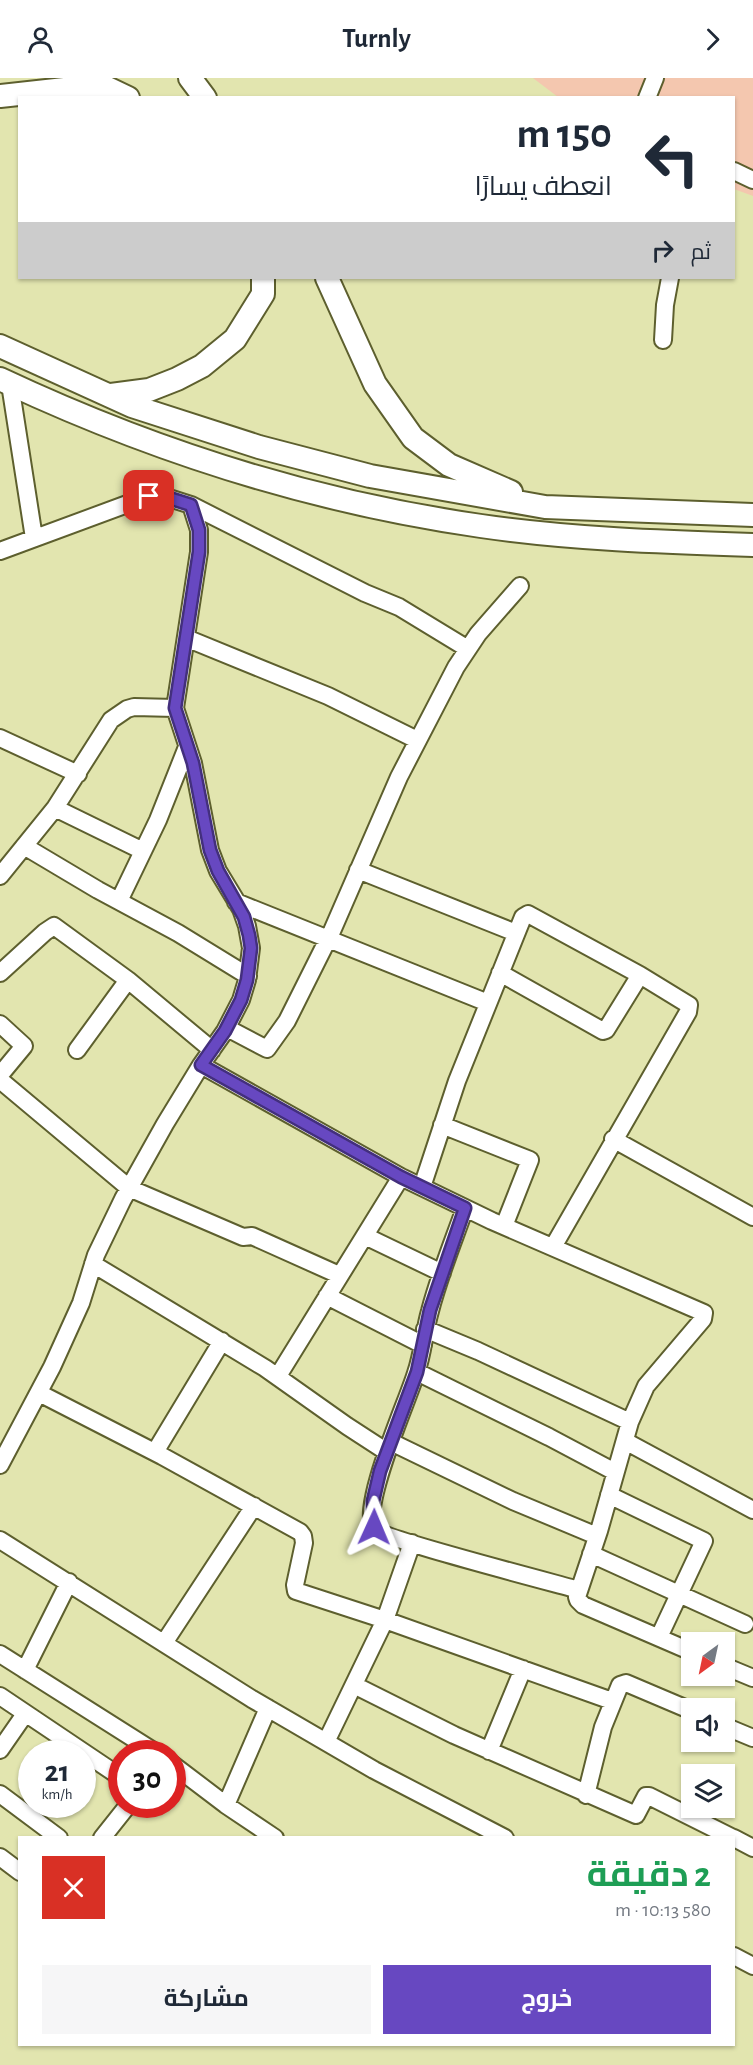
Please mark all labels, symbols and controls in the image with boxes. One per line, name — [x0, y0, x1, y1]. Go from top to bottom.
icon: person — [24, 23, 57, 56]
icon: forward — [696, 23, 729, 56]
text: Turnly — [342, 25, 411, 52]
text: 150 m — [517, 113, 612, 155]
icon: left — [633, 120, 711, 198]
text: انعطف يسارًا — [474, 173, 612, 200]
icon: right — [646, 234, 679, 267]
text: ثم — [691, 241, 711, 263]
pin — [123, 470, 174, 521]
icon: arrive — [132, 479, 165, 512]
position arrow — [342, 1495, 406, 1559]
north arrow — [681, 1632, 735, 1686]
map controls — [681, 1632, 735, 1818]
button: sound — [681, 1698, 735, 1752]
speed limit sign: 30 — [108, 1740, 186, 1818]
text: 21 — [45, 1757, 69, 1787]
button: layers — [681, 1764, 735, 1818]
text: km/h — [42, 1787, 72, 1802]
button: close — [42, 1856, 105, 1919]
text: 2 دقيقة — [587, 1857, 711, 1893]
text: 580 m · 10:13 — [615, 1900, 711, 1920]
button: مشاركة — [42, 1965, 371, 2034]
button: خروج — [383, 1965, 711, 2034]

